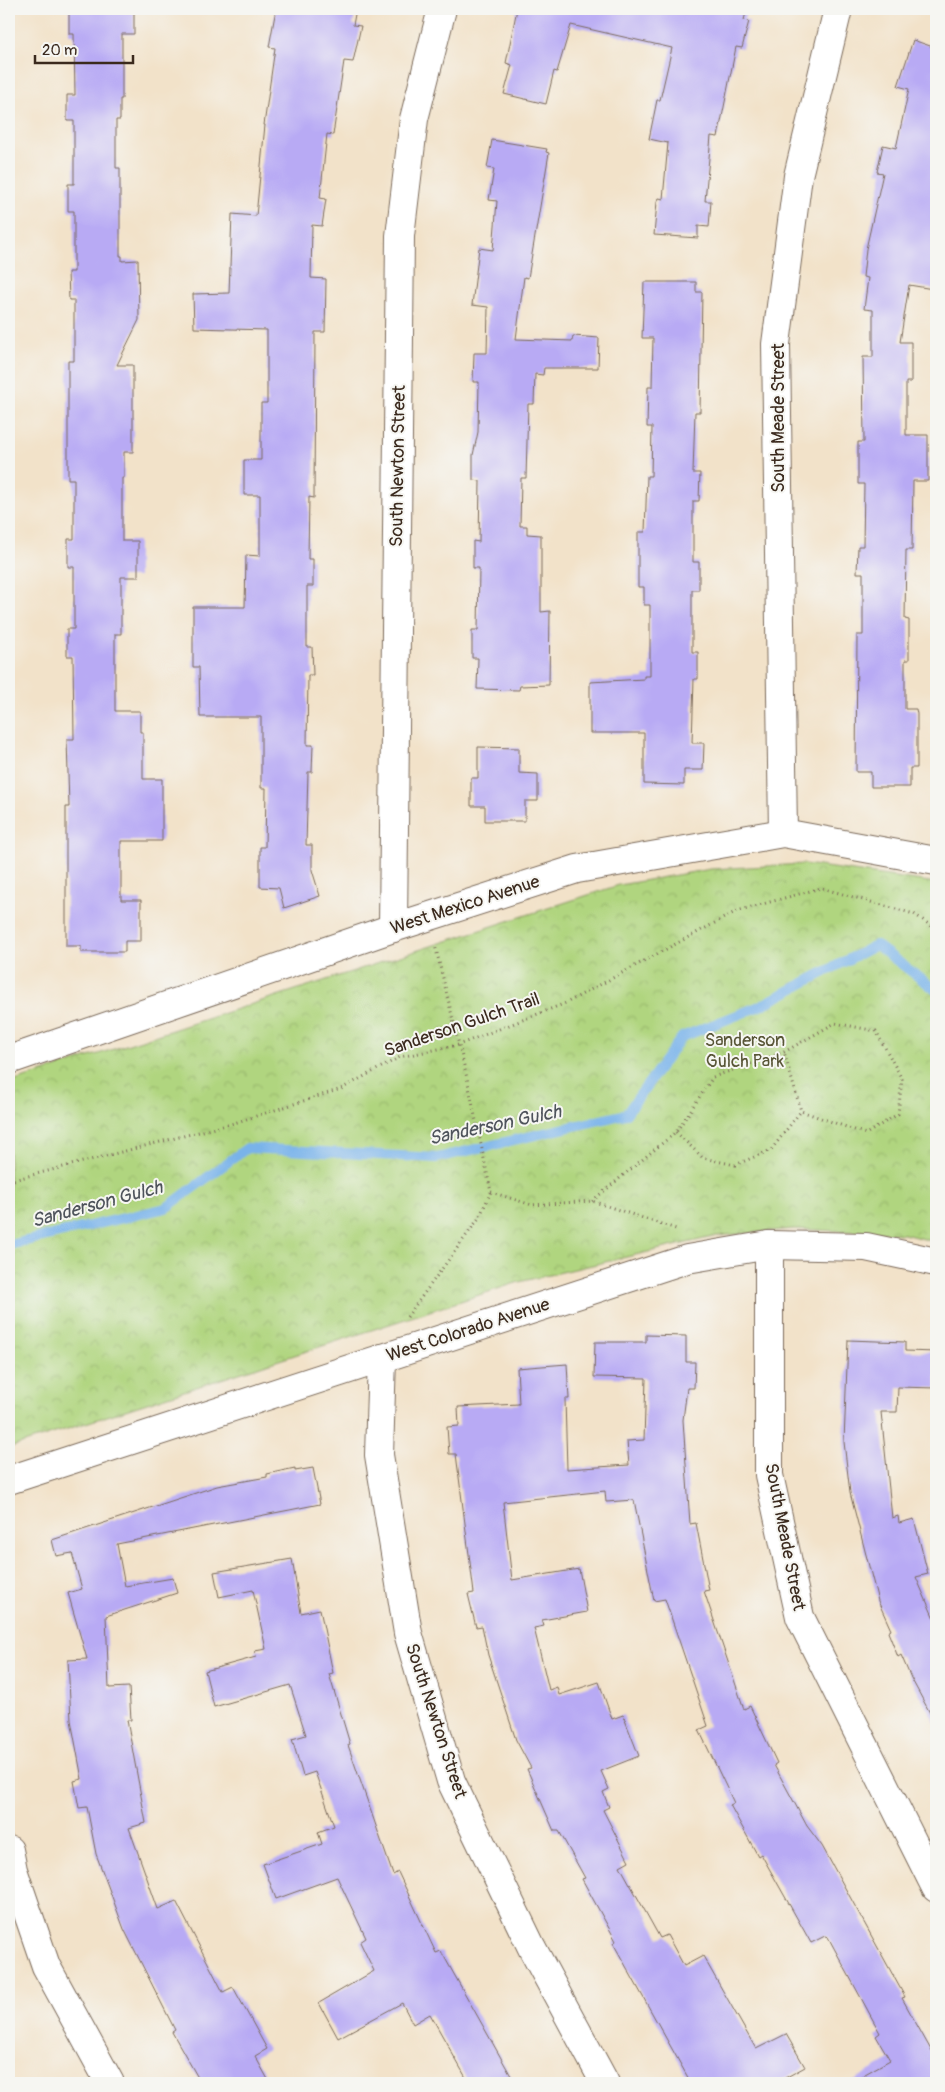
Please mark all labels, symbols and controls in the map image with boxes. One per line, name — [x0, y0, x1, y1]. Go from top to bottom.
scale bar — [35, 32, 132, 64]
text: 20 m — [42, 41, 77, 60]
street label: South Meade Street — [767, 342, 790, 493]
street label: South Newton Street — [385, 384, 411, 547]
street label: West Mexico Avenue — [387, 870, 543, 940]
street label: Sanderson Gulch Trail — [381, 988, 543, 1062]
park label: Sanderson Gulch Park — [705, 1029, 785, 1073]
water label: Sanderson Gulch — [427, 1099, 564, 1151]
water label: Sanderson Gulch — [29, 1175, 166, 1233]
street label: West Colorado Avenue — [383, 1293, 553, 1367]
street label: South Meade Street — [759, 1461, 811, 1613]
street label: South Newton Street — [400, 1641, 472, 1802]

